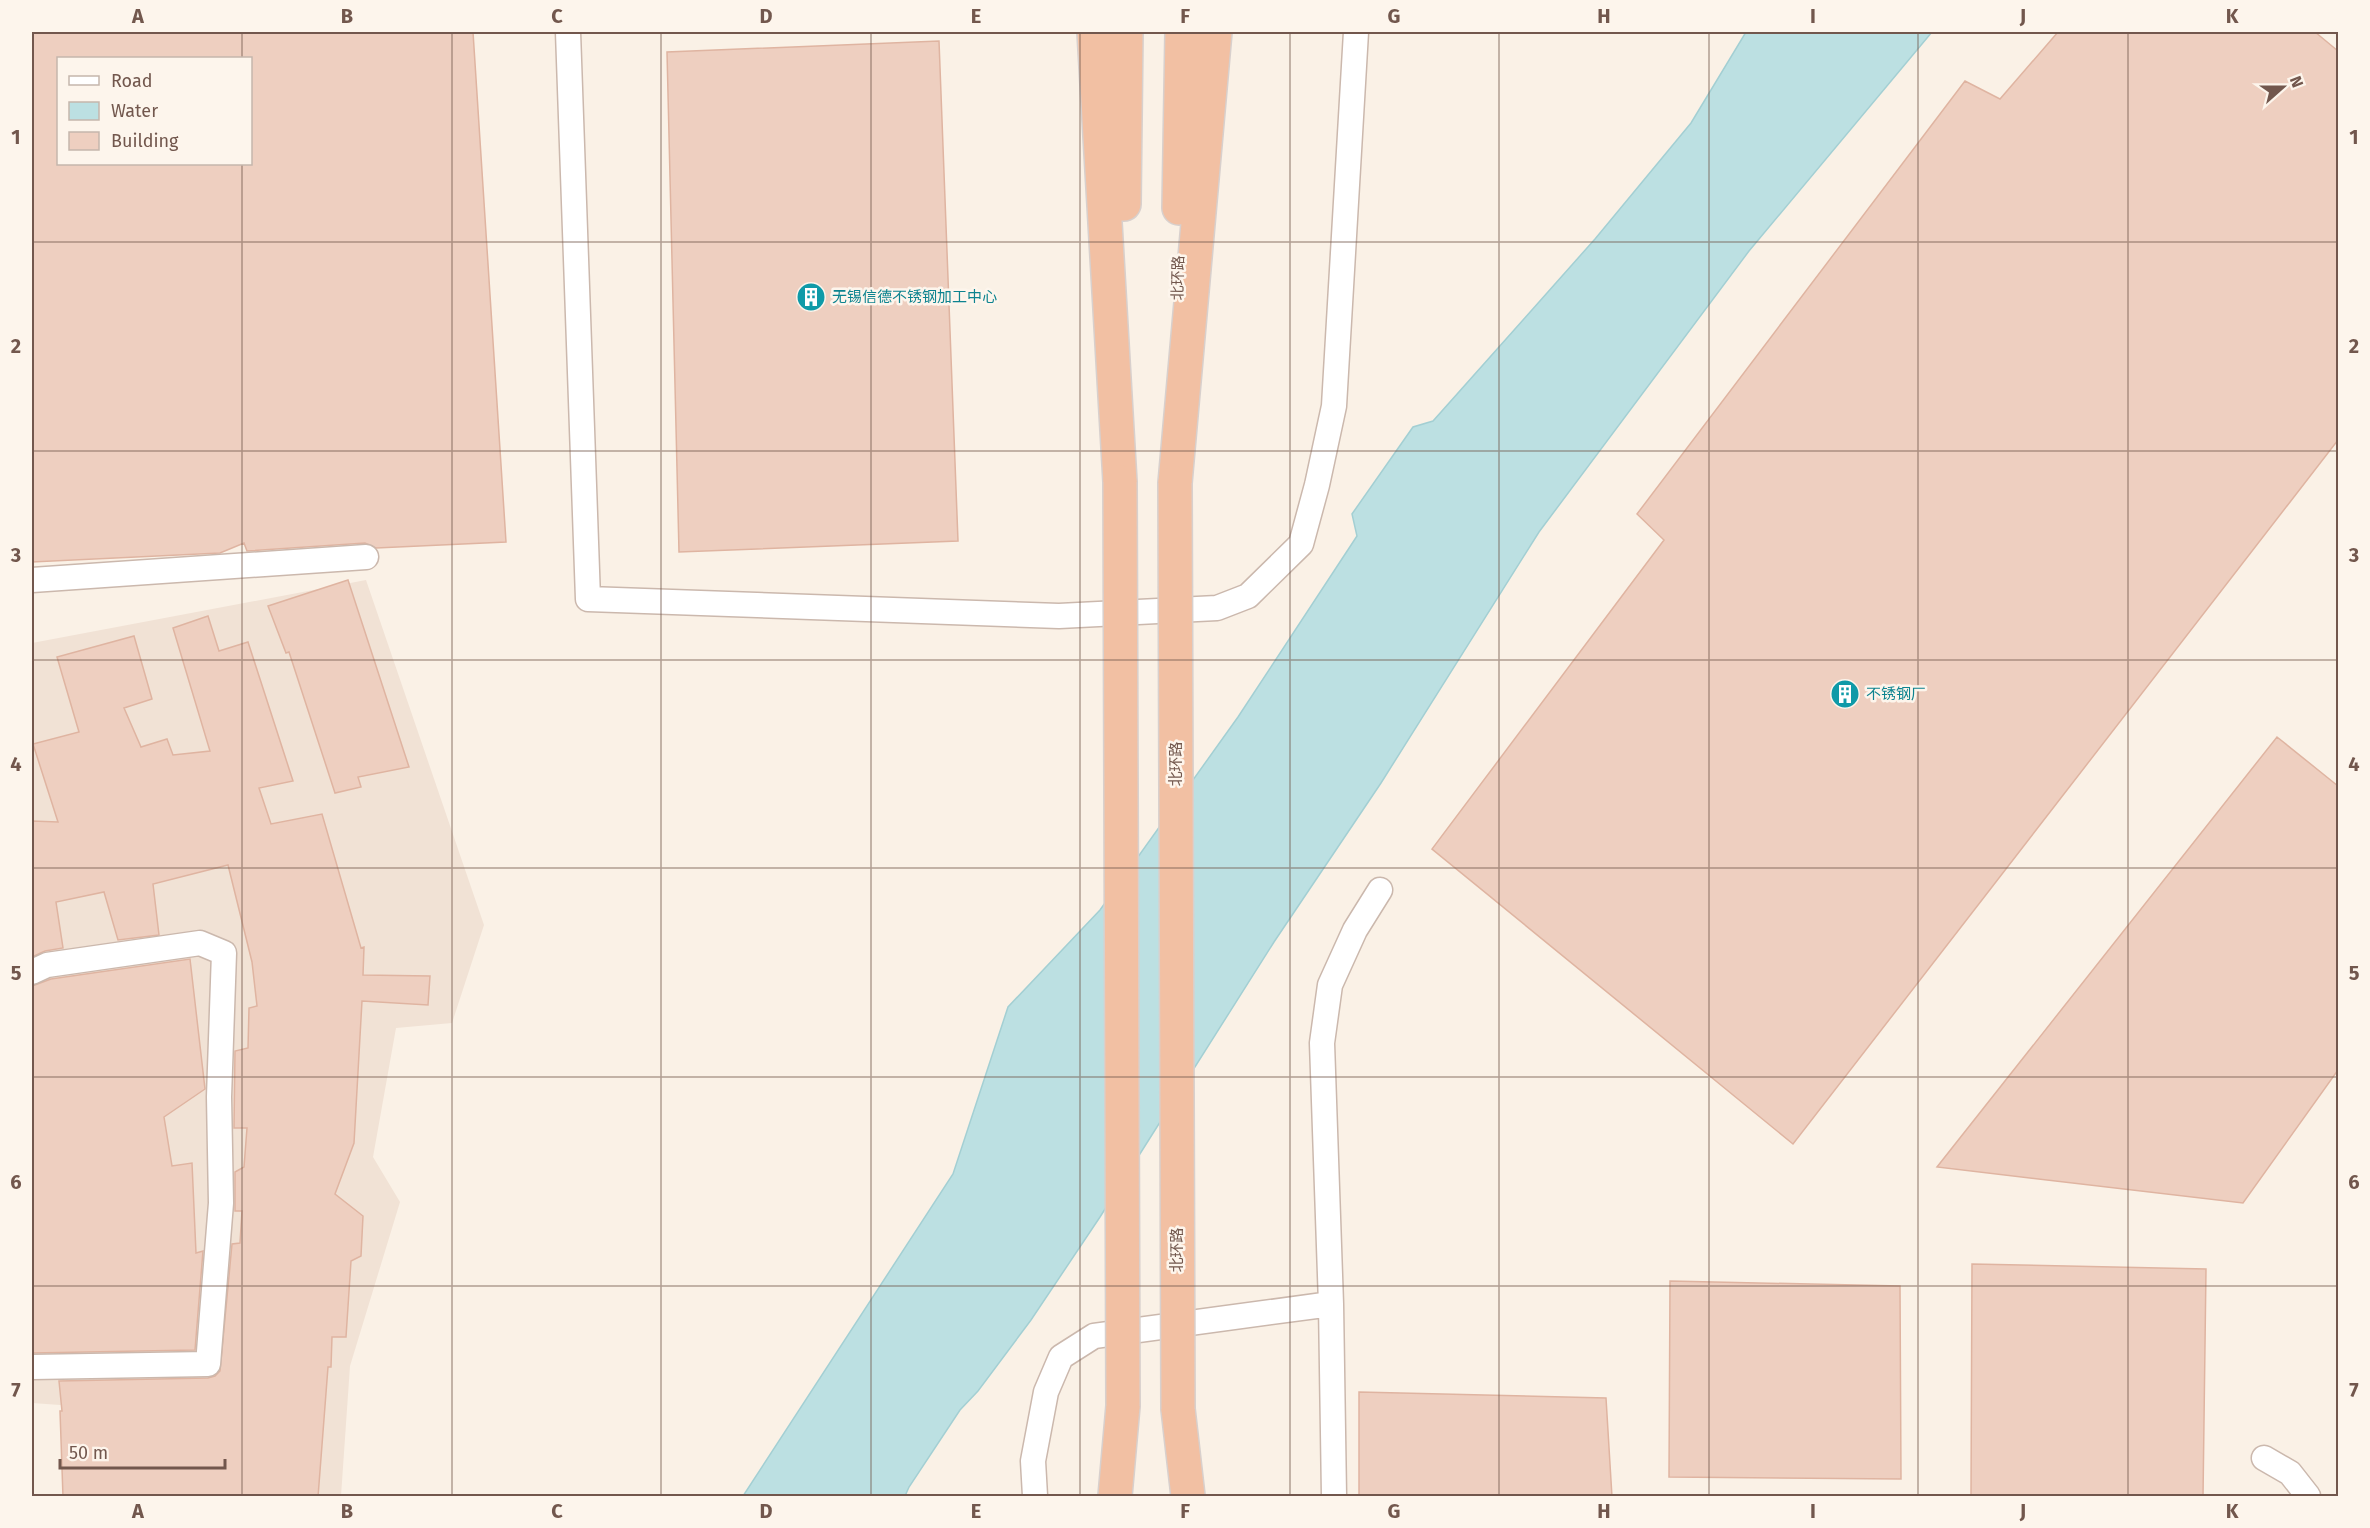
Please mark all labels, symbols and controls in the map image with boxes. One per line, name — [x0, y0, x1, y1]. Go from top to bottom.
text: A — [131, 4, 145, 28]
text: B — [341, 4, 353, 28]
text: C — [551, 4, 563, 28]
text: D — [759, 4, 773, 28]
text: E — [971, 4, 981, 28]
text: F — [1180, 4, 1190, 28]
text: G — [1388, 4, 1400, 28]
text: H — [1597, 4, 1611, 28]
text: I — [1810, 4, 1816, 28]
text: J — [2019, 4, 2026, 28]
text: K — [2226, 4, 2239, 28]
legend — [57, 57, 252, 165]
north arrow — [2253, 57, 2313, 117]
text: Road — [111, 70, 153, 92]
text: N — [2286, 73, 2307, 90]
text: Water — [111, 100, 158, 122]
text: 1 — [11, 125, 21, 149]
text: 1 — [2349, 125, 2359, 149]
text: Building — [111, 130, 179, 152]
street label: 北环路 — [1169, 255, 1187, 301]
building icon: 无锡信德不锈钢加工中心 — [795, 281, 827, 313]
place label: 无锡信德不锈钢加工中心 — [832, 288, 997, 306]
text: 2 — [11, 334, 21, 358]
text: 2 — [2349, 334, 2359, 358]
text: 3 — [10, 543, 21, 567]
text: 3 — [2348, 543, 2359, 567]
building icon: 不锈钢厂 — [1829, 678, 1861, 710]
place label: 不锈钢厂 — [1866, 685, 1926, 703]
street label: 北环路 — [1167, 741, 1185, 787]
text: 4 — [10, 752, 22, 776]
text: 4 — [2348, 752, 2360, 776]
text: 5 — [11, 961, 22, 985]
text: 5 — [2349, 961, 2360, 985]
text: 6 — [10, 1170, 22, 1194]
text: 6 — [2348, 1170, 2360, 1194]
street label: 北环路 — [1168, 1227, 1186, 1273]
text: 7 — [11, 1378, 21, 1402]
text: 7 — [2349, 1378, 2359, 1402]
scale bar — [60, 1432, 225, 1470]
text: 50 m — [69, 1442, 108, 1464]
text: A — [131, 1499, 145, 1523]
text: B — [341, 1499, 353, 1523]
text: C — [551, 1499, 563, 1523]
text: D — [759, 1499, 773, 1523]
text: E — [971, 1499, 981, 1523]
text: F — [1180, 1499, 1190, 1523]
text: G — [1388, 1499, 1400, 1523]
text: H — [1597, 1499, 1611, 1523]
text: I — [1810, 1499, 1816, 1523]
text: J — [2019, 1499, 2026, 1523]
text: K — [2226, 1499, 2239, 1523]

